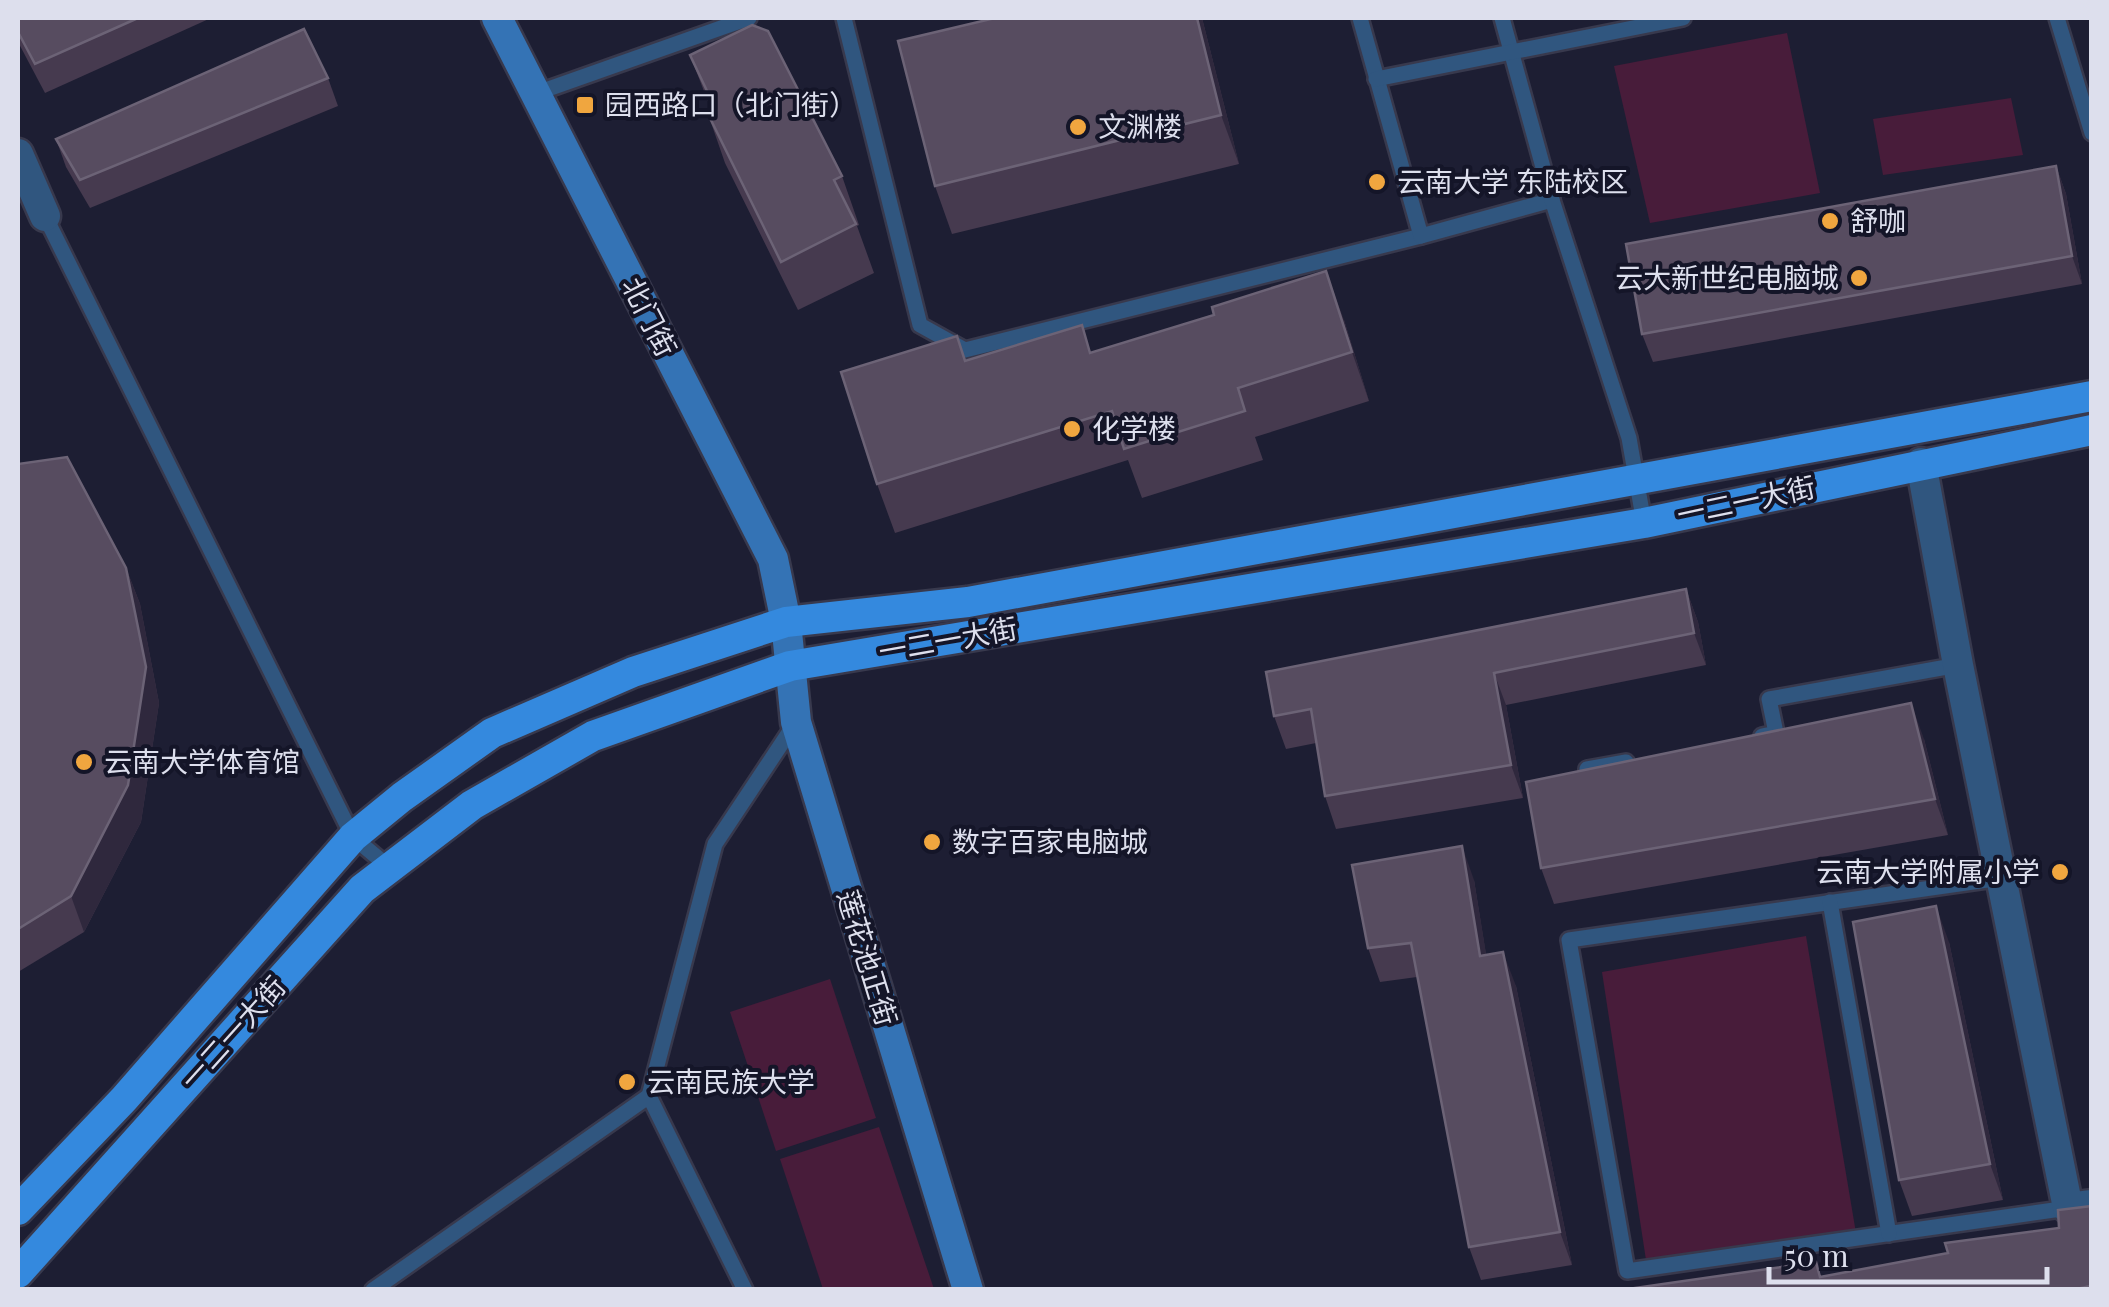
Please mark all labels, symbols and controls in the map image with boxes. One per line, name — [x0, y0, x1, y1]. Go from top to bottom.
place label: 园西路口（北门街） — [605, 85, 857, 122]
marker: 园西路口（北门街） — [574, 94, 596, 116]
place label: 文渊楼 — [1098, 107, 1182, 144]
marker: 文渊楼 — [1067, 116, 1089, 138]
place label: 云南大学 东陆校区 — [1397, 162, 1628, 199]
marker: 云南大学 东陆校区 — [1366, 171, 1388, 193]
place label: 舒咖 — [1850, 201, 1906, 238]
marker: 舒咖 — [1819, 210, 1841, 232]
place label: 云大新世纪电脑城 — [1615, 258, 1839, 295]
marker: 云大新世纪电脑城 — [1848, 267, 1870, 289]
street label: 北门街 — [615, 270, 686, 362]
place label: 化学楼 — [1092, 409, 1176, 446]
marker: 化学楼 — [1061, 418, 1083, 440]
street label: 一二一大街 — [1673, 467, 1818, 532]
street label: 一二一大街 — [876, 608, 1020, 669]
place label: 云南大学体育馆 — [104, 742, 300, 779]
marker: 云南大学体育馆 — [73, 751, 95, 773]
place label: 数字百家电脑城 — [952, 822, 1148, 859]
marker: 数字百家电脑城 — [921, 831, 943, 853]
place label: 云南大学附属小学 — [1816, 852, 2040, 889]
marker: 云南大学附属小学 — [2049, 861, 2071, 883]
street label: 莲花池正街 — [830, 885, 907, 1030]
street label: 一二一大街 — [171, 968, 292, 1096]
place label: 云南民族大学 — [647, 1062, 815, 1099]
marker: 云南民族大学 — [616, 1071, 638, 1093]
scale bar — [1769, 1222, 2046, 1284]
text: 50 m — [1784, 1235, 1849, 1275]

